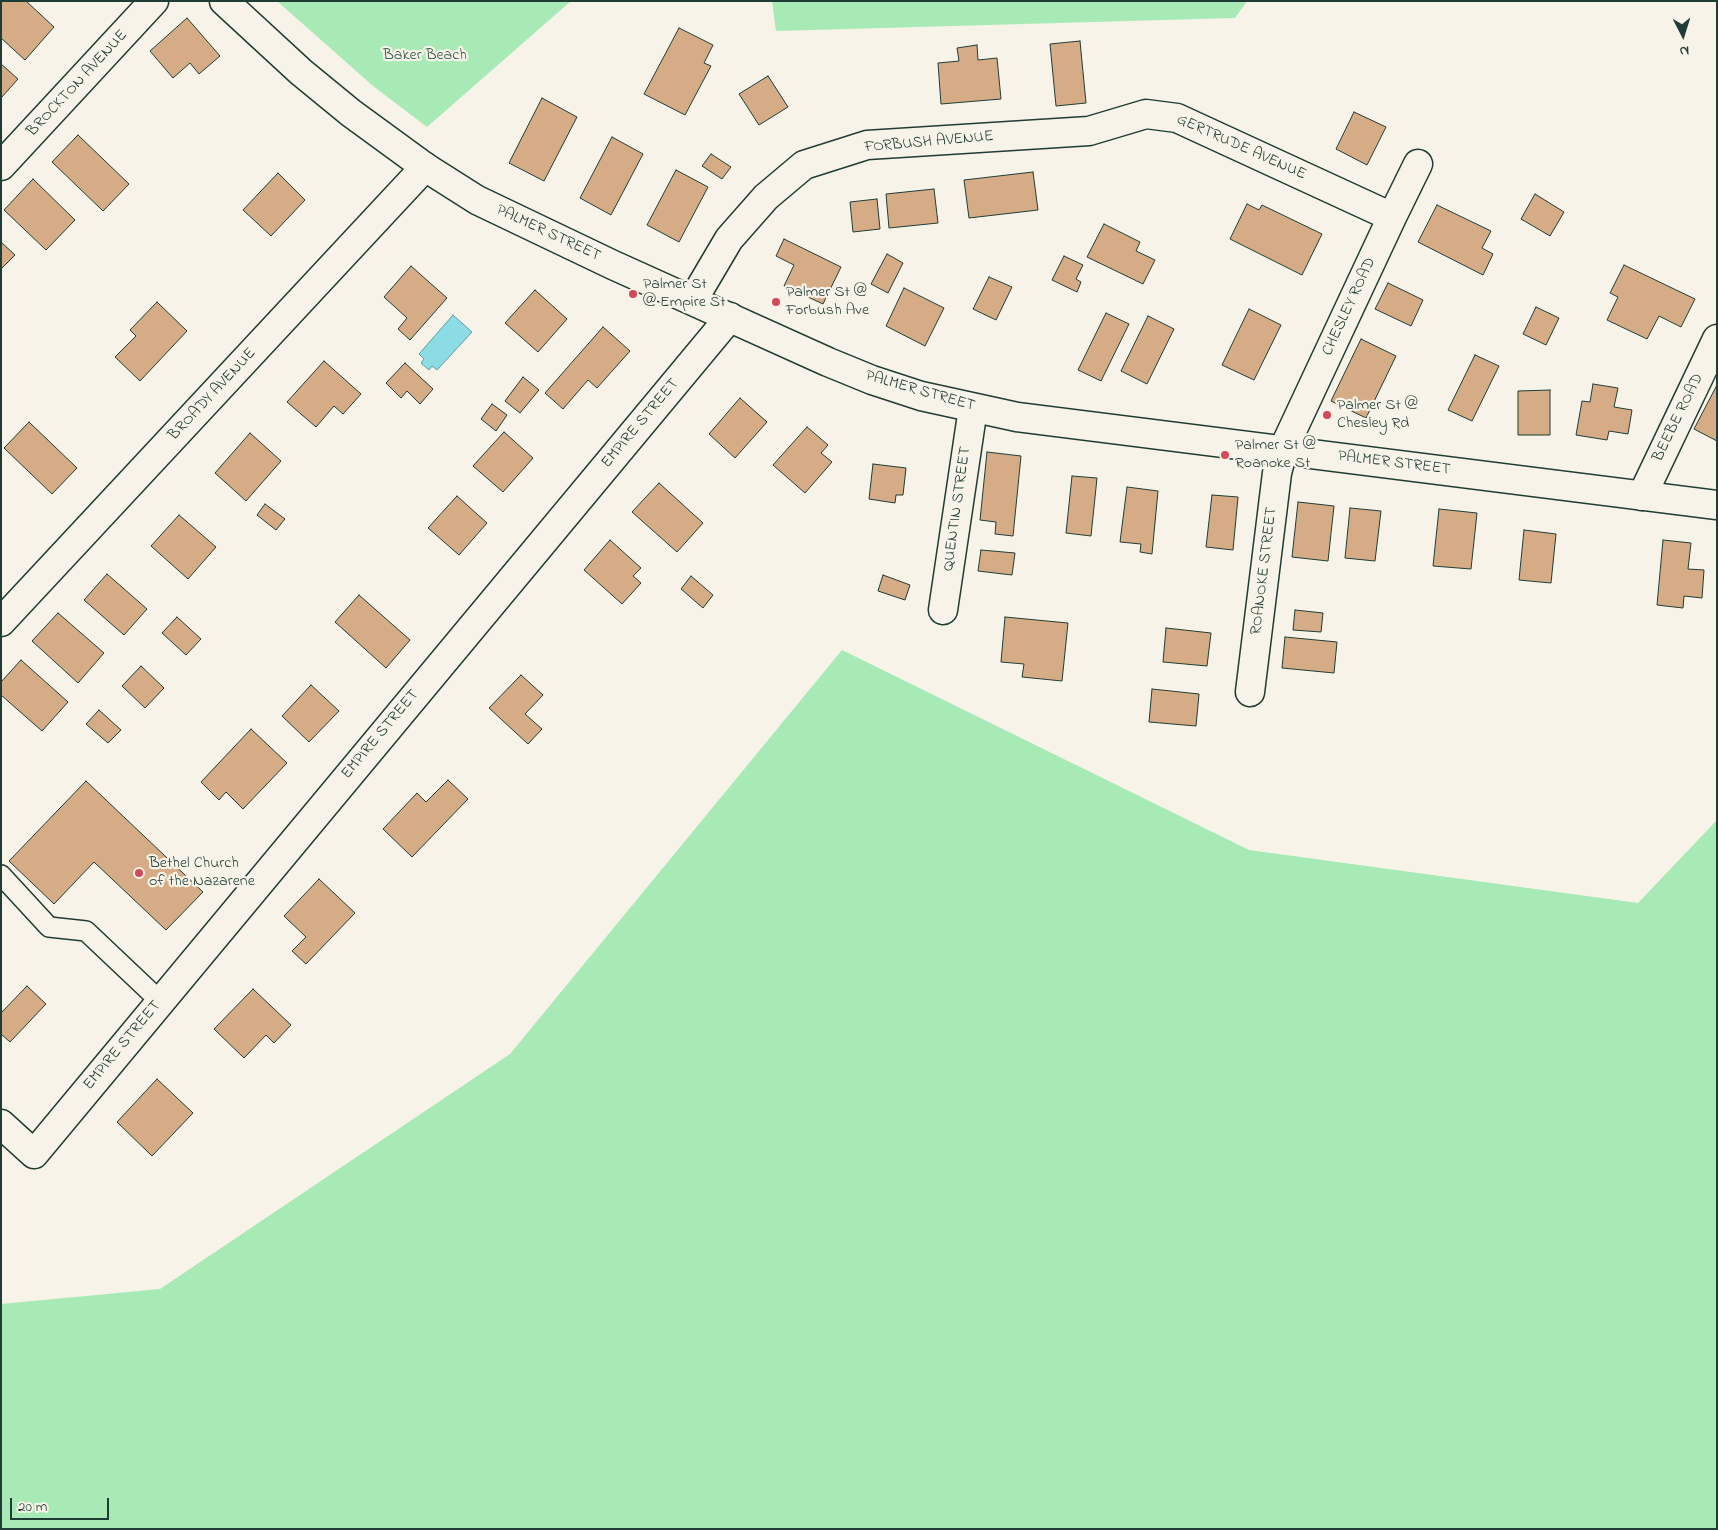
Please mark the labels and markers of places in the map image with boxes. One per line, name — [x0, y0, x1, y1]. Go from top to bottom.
place label: Palmer St @ Empire St — [643, 275, 726, 313]
place label: Palmer St @ Forbush Ave — [786, 283, 869, 321]
marker: Palmer St @ Empire St — [627, 288, 639, 300]
marker: Palmer St @ Forbush Ave — [770, 296, 782, 308]
place label: Palmer St @ Chesley Rd — [1337, 396, 1418, 434]
marker: Palmer St @ Chesley Rd — [1321, 409, 1333, 421]
place label: Palmer St @ Roanoke St — [1235, 436, 1316, 474]
marker: Palmer St @ Roanoke St — [1219, 449, 1231, 461]
place label: Bethel Church of the Nazarene — [149, 854, 255, 892]
marker: Bethel Church of the Nazarene — [133, 867, 145, 879]

